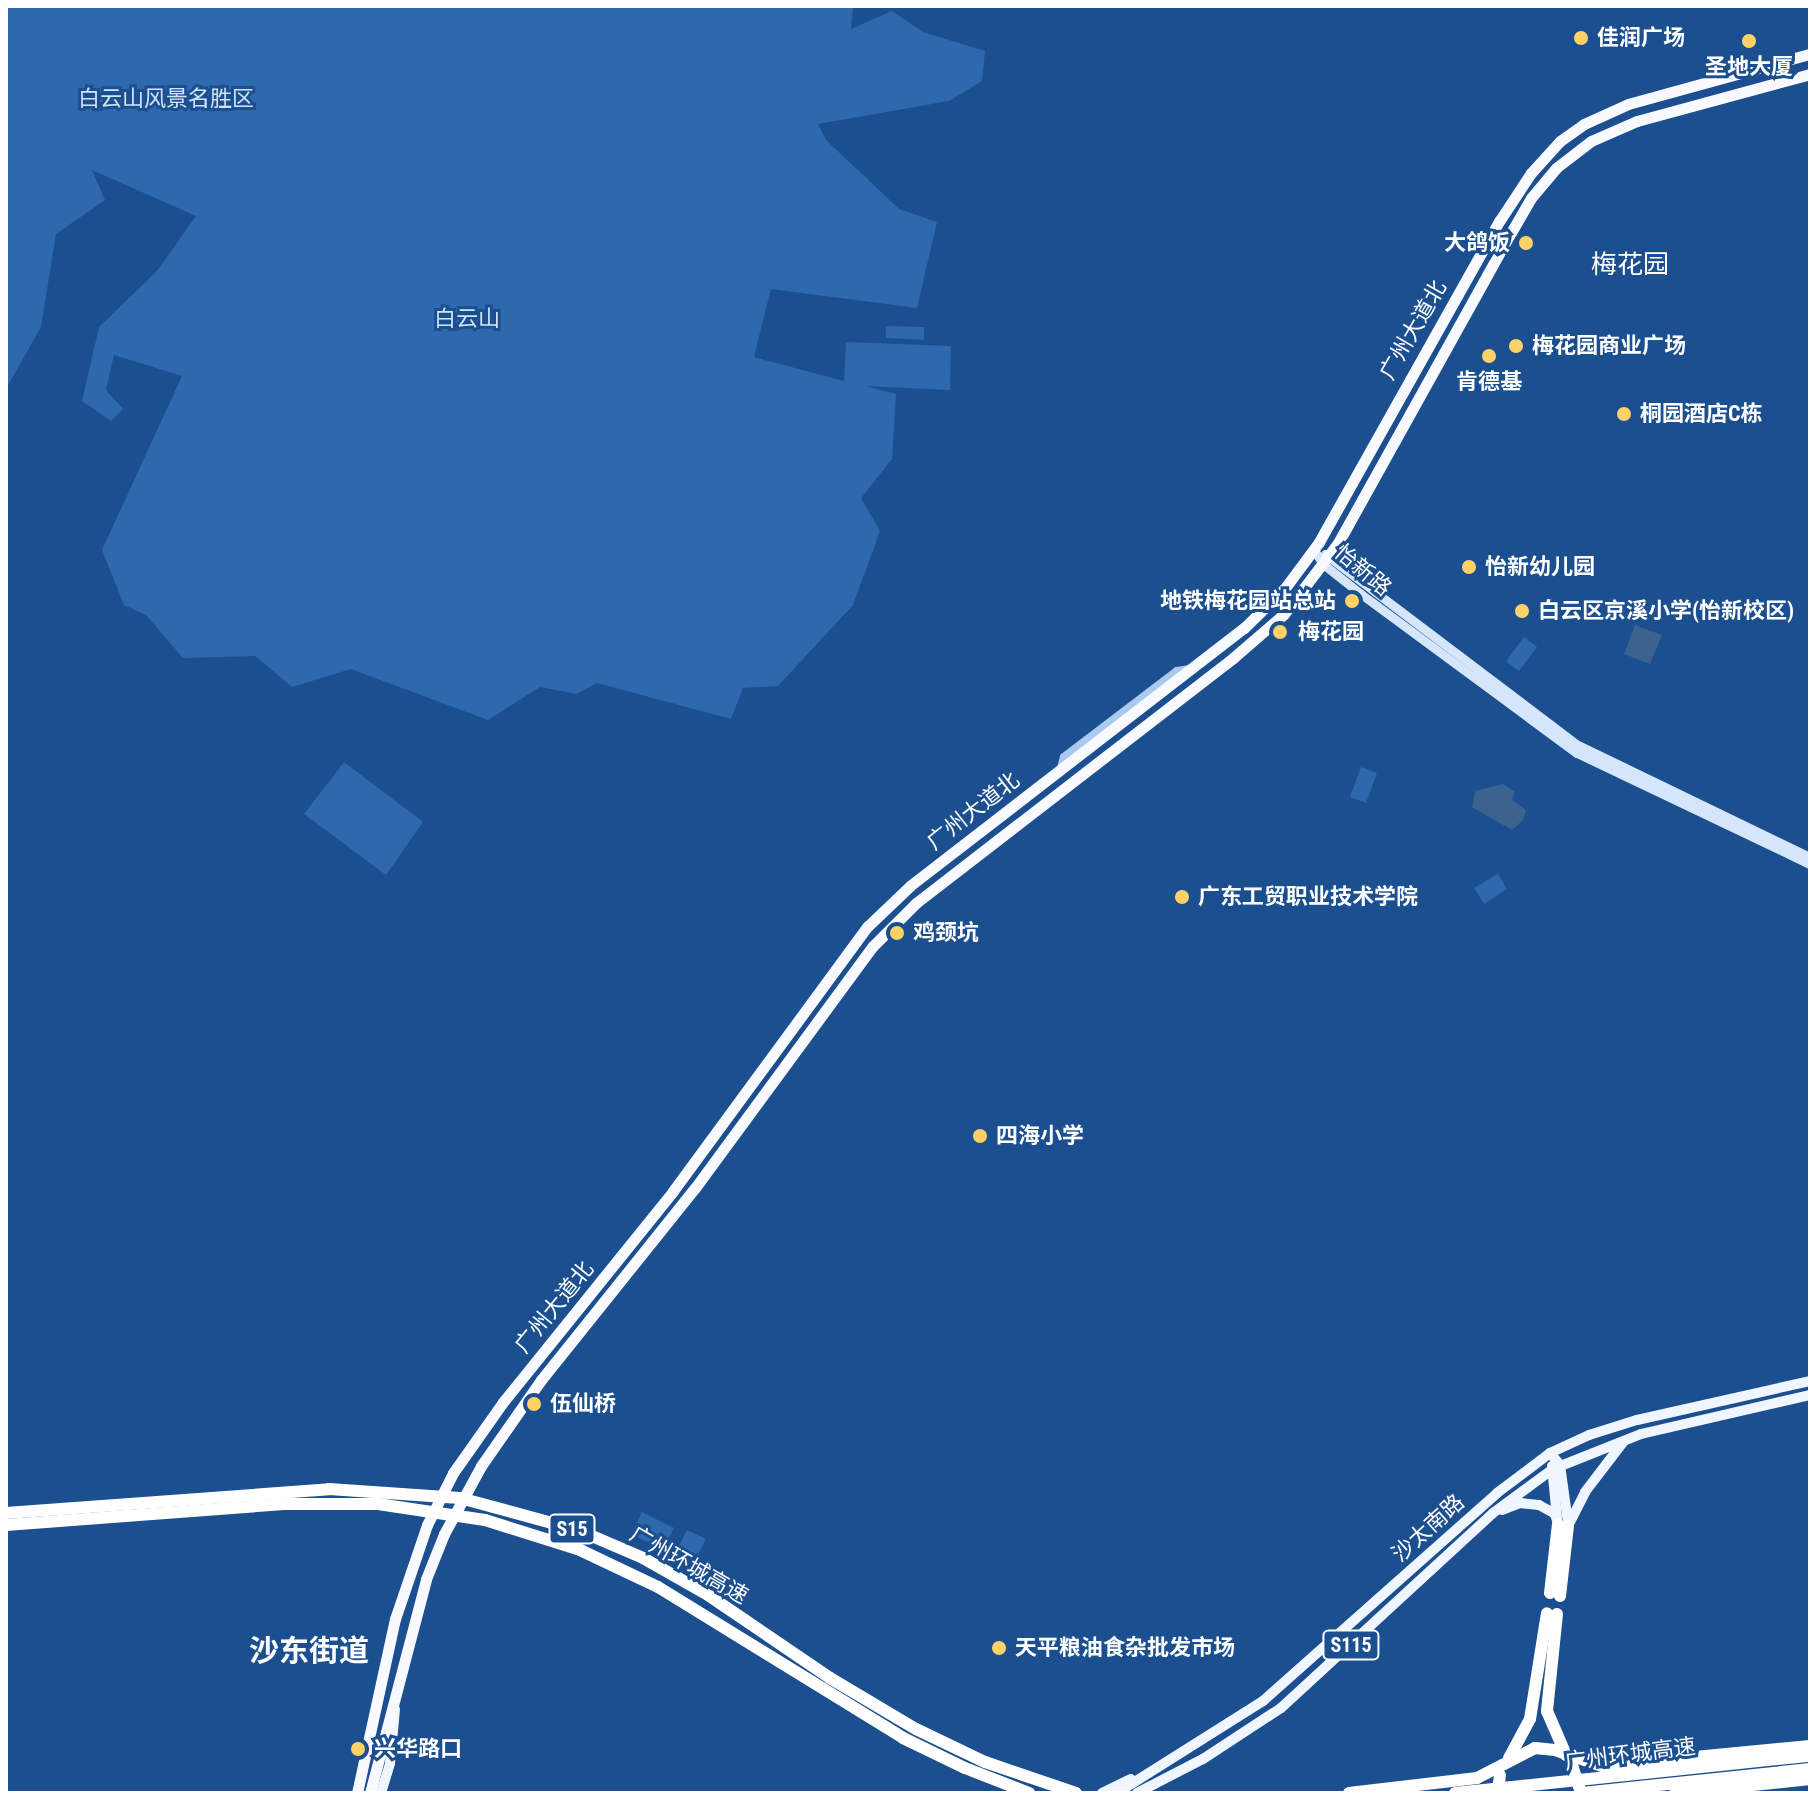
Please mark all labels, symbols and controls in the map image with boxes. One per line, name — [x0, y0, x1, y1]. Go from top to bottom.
place label: 佳润广场 — [1597, 25, 1685, 51]
marker: 佳润广场 — [1572, 29, 1590, 47]
marker: 圣地大厦 — [1740, 32, 1758, 50]
place label: 圣地大厦 — [1705, 54, 1793, 80]
park label: 白云山风景名胜区 — [78, 86, 254, 112]
place label: 大鸽饭 — [1444, 230, 1510, 256]
marker: 大鸽饭 — [1517, 234, 1535, 252]
district label: 梅花园 — [1591, 249, 1669, 281]
street label: 广州大道北 — [1374, 276, 1452, 384]
park label: 白云山 — [434, 306, 500, 332]
place label: 梅花园商业广场 — [1532, 333, 1686, 359]
marker: 梅花园商业广场 — [1507, 337, 1525, 355]
marker: 肯德基 — [1480, 347, 1498, 365]
place label: 肯德基 — [1456, 369, 1522, 395]
place label: 桐园酒店C栋 — [1640, 401, 1763, 427]
marker: 桐园酒店C栋 — [1615, 405, 1633, 423]
street label: 怡新路 — [1329, 539, 1397, 601]
place label: 怡新幼儿园 — [1485, 554, 1595, 580]
marker: 怡新幼儿园 — [1460, 558, 1478, 576]
place label: 地铁梅花园站总站 — [1160, 588, 1336, 614]
marker: 地铁梅花园站总站 — [1343, 592, 1361, 610]
place label: 白云区京溪小学(怡新校区) — [1538, 598, 1794, 624]
marker: 白云区京溪小学(怡新校区) — [1513, 602, 1531, 620]
place label: 梅花园 — [1298, 619, 1364, 645]
marker: 梅花园 — [1269, 621, 1291, 643]
street label: 广州大道北 — [922, 767, 1024, 855]
place label: 广东工贸职业技术学院 — [1198, 884, 1418, 910]
marker: 广东工贸职业技术学院 — [1173, 888, 1191, 906]
place label: 鸡颈坑 — [913, 920, 979, 946]
marker: 鸡颈坑 — [888, 924, 906, 942]
place label: 四海小学 — [996, 1123, 1084, 1149]
marker: 四海小学 — [971, 1127, 989, 1145]
street label: 广州大道北 — [509, 1256, 599, 1358]
place label: 伍仙桥 — [550, 1391, 616, 1417]
marker: 伍仙桥 — [525, 1395, 543, 1413]
street label: 沙太南路 — [1386, 1489, 1470, 1567]
road number: S15 — [548, 1513, 596, 1545]
street label: 广州环城高速 — [625, 1521, 753, 1609]
road number: S115 — [1321, 1629, 1381, 1661]
district label: 沙东街道 — [249, 1633, 369, 1669]
place label: 天平粮油食杂批发市场 — [1015, 1635, 1235, 1661]
marker: 天平粮油食杂批发市场 — [990, 1639, 1008, 1657]
street label: 广州环城高速 — [1563, 1733, 1697, 1775]
place label: 兴华路口 — [374, 1736, 462, 1762]
marker: 兴华路口 — [349, 1740, 367, 1758]

